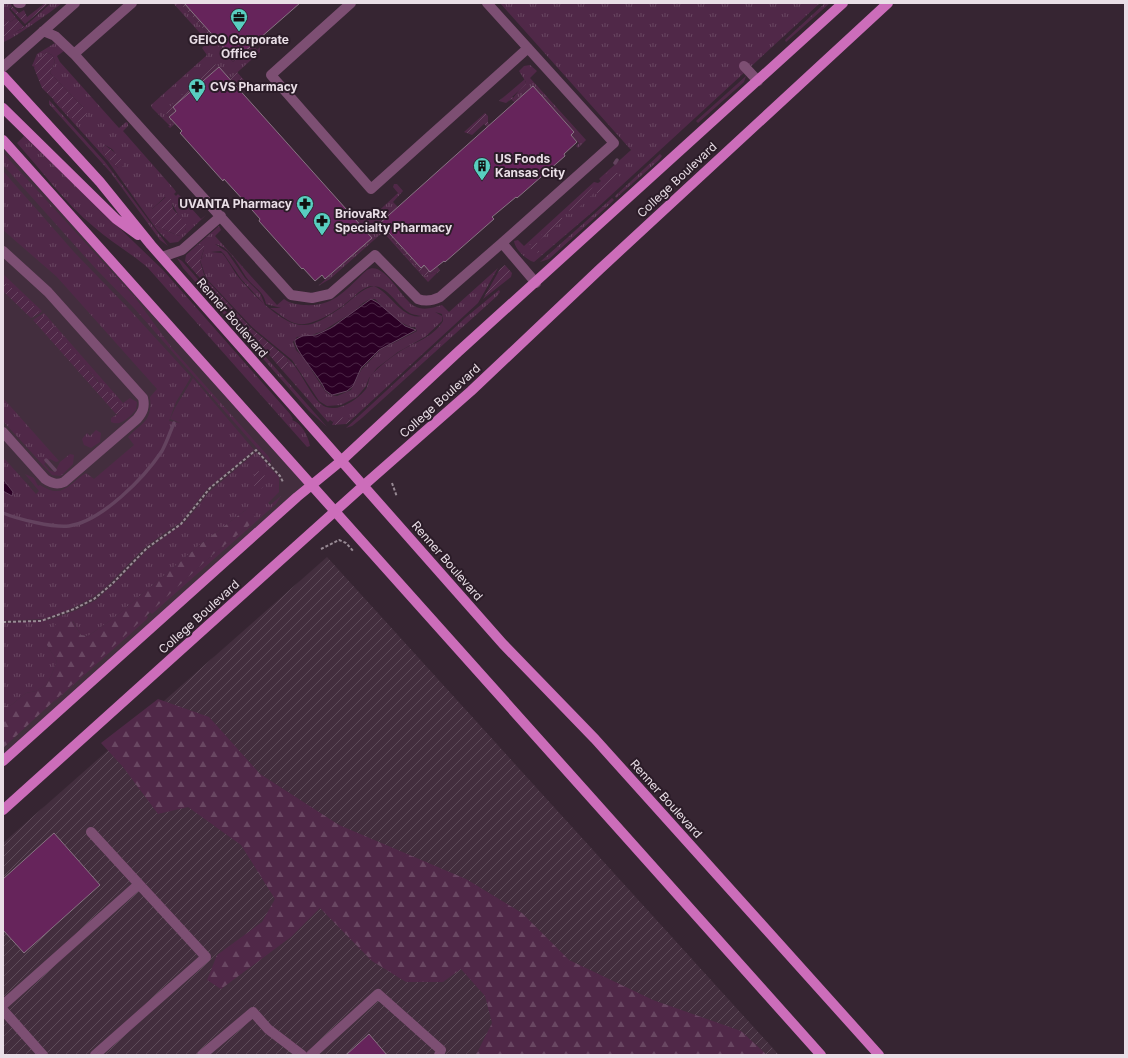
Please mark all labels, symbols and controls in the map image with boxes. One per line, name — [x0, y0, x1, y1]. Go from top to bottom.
office icon: GEICO Corporate Office — [229, 7, 249, 32]
place label: GEICO Corporate Office — [189, 32, 289, 61]
pharmacy icon: CVS Pharmacy — [187, 77, 207, 102]
place label: CVS Pharmacy — [210, 79, 298, 94]
street label: College Boulevard — [634, 139, 720, 220]
place label: US Foods Kansas City — [495, 151, 566, 180]
building icon: US Foods Kansas City — [472, 156, 492, 181]
pharmacy icon: UVANTA Pharmacy — [295, 194, 315, 219]
place label: UVANTA Pharmacy — [179, 196, 293, 211]
place label: BriovaRx Specialty Pharmacy — [335, 206, 453, 235]
pharmacy icon: BriovaRx Specialty Pharmacy — [312, 211, 332, 236]
street label: Renner Boulevard — [194, 275, 271, 361]
street label: College Boulevard — [396, 360, 483, 441]
street label: Renner Boulevard — [409, 518, 486, 604]
street label: College Boulevard — [155, 576, 242, 657]
street label: Renner Boulevard — [627, 756, 706, 841]

